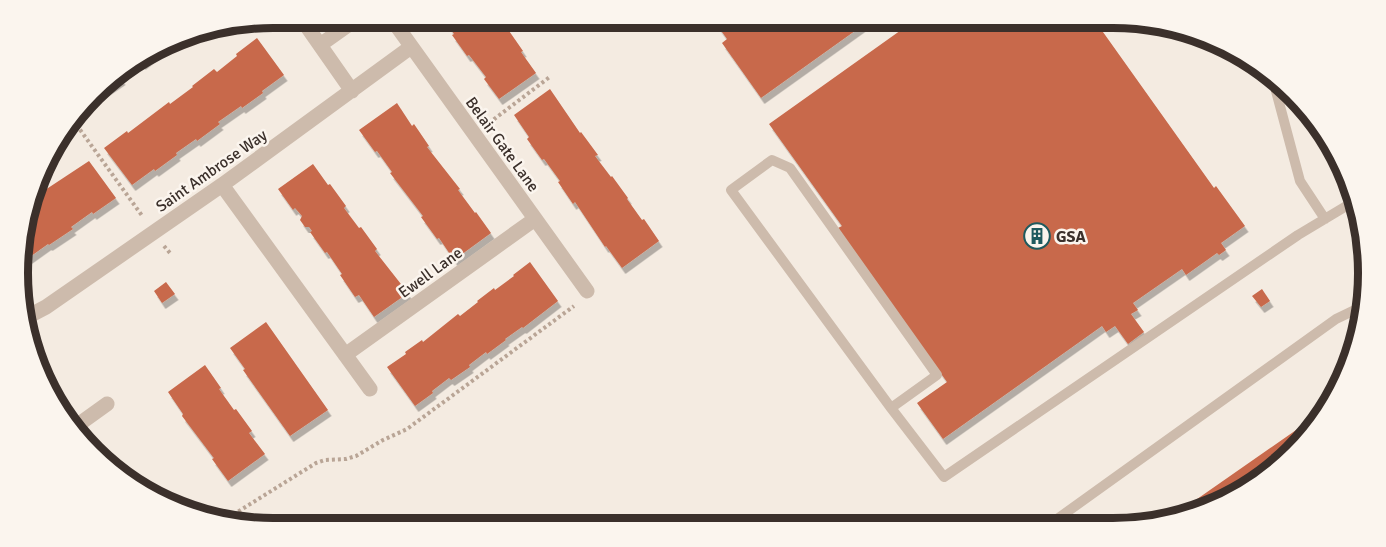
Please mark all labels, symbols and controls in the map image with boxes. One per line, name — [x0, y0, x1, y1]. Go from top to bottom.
street label: Belair Gate Lane — [461, 93, 543, 196]
street label: Saint Ambrose Way — [152, 125, 271, 217]
building icon: GSA — [1022, 221, 1052, 251]
place label: GSA — [1056, 227, 1086, 247]
street label: Ewell Lane — [395, 243, 466, 303]

